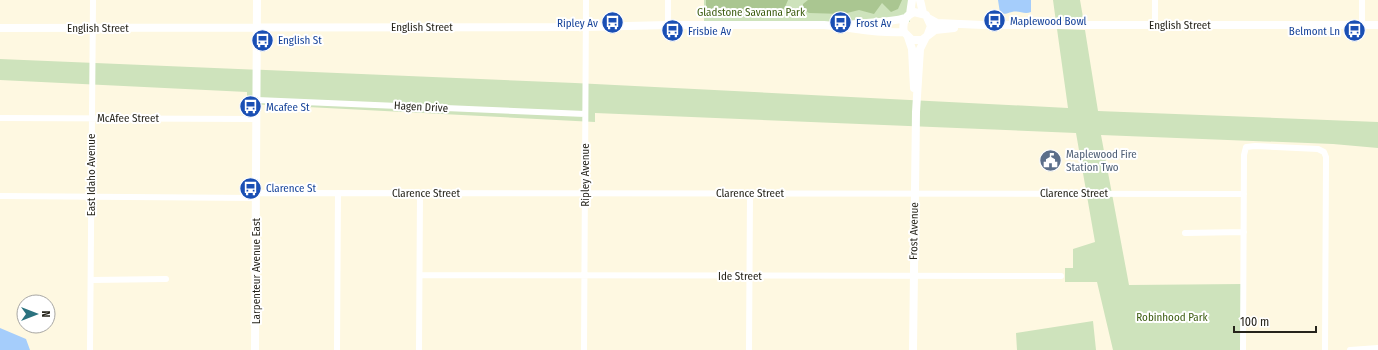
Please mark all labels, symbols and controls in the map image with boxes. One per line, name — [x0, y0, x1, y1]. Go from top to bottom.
park label: Gladstone Savanna Park — [697, 6, 806, 19]
bus stop icon: Maplewood Bowl — [982, 8, 1008, 34]
bus stop icon: Ripley Av — [600, 10, 626, 36]
bus stop icon: Frost Av — [827, 10, 853, 36]
place label: Maplewood Bowl — [1010, 15, 1087, 28]
place label: Ripley Av — [557, 17, 598, 30]
place label: Frost Av — [856, 17, 891, 30]
bus stop icon: Frisbie Av — [659, 18, 685, 44]
bus stop icon: Belmont Ln — [1342, 18, 1368, 44]
street label: English Street — [1149, 19, 1211, 32]
street label: English Street — [391, 21, 453, 34]
street label: English Street — [67, 22, 129, 35]
place label: Frisbie Av — [688, 25, 731, 38]
place label: Belmont Ln — [1289, 25, 1340, 38]
bus stop icon: English St — [250, 27, 276, 53]
place label: English St — [278, 34, 322, 47]
bus stop icon: Mcafee St — [237, 94, 263, 120]
street label: Hagen Drive — [394, 99, 448, 115]
place label: Mcafee St — [266, 101, 310, 114]
street label: McAfee Street — [97, 112, 159, 125]
street label: East Idaho Avenue — [85, 134, 98, 216]
street label: Ripley Avenue — [579, 143, 592, 207]
public building icon: Maplewood Fire Station Two — [1037, 147, 1063, 173]
place label: Maplewood Fire Station Two — [1066, 148, 1137, 174]
bus stop icon: Clarence St — [237, 175, 263, 201]
place label: Clarence St — [266, 182, 316, 195]
street label: Clarence Street — [392, 187, 460, 200]
street label: Clarence Street — [716, 187, 784, 200]
street label: Clarence Street — [1040, 187, 1108, 200]
street label: Frost Avenue — [907, 202, 921, 260]
street label: Larpenteur Avenue East — [250, 217, 263, 324]
street label: Ide Street — [718, 270, 762, 283]
north arrow — [16, 294, 56, 334]
scale bar — [1234, 308, 1316, 334]
text: N — [39, 311, 52, 317]
park label: Robinhood Park — [1136, 311, 1209, 324]
text: 100 m — [1240, 315, 1269, 329]

